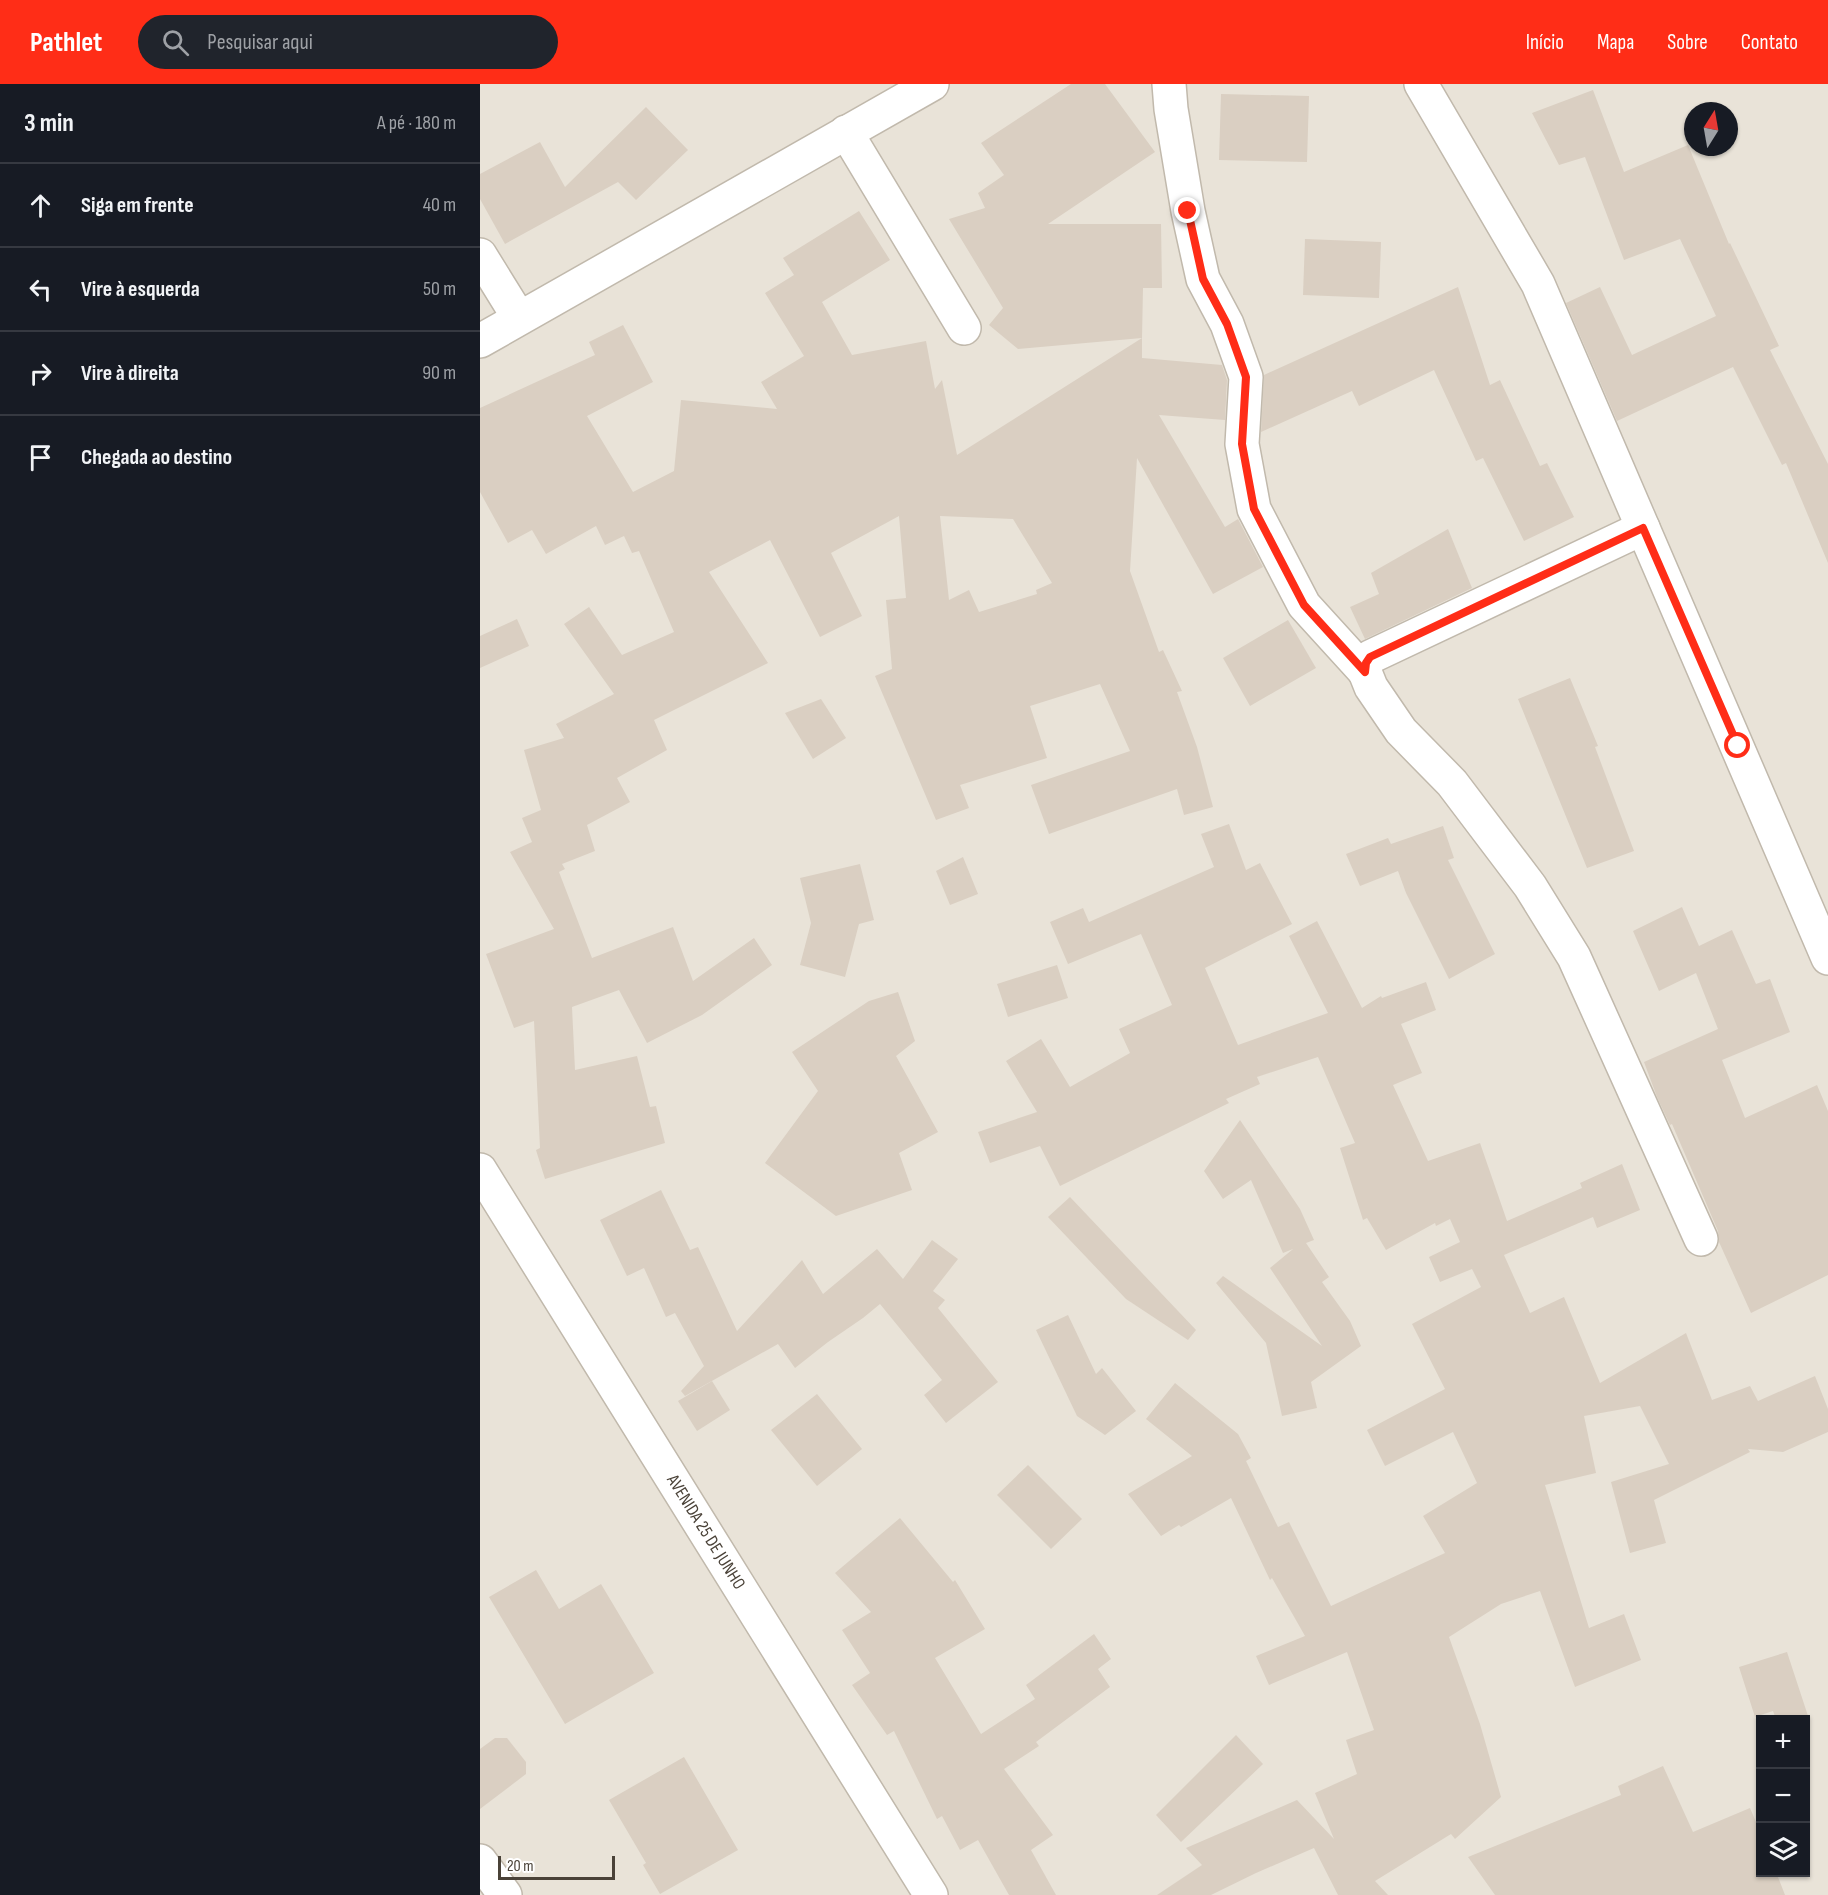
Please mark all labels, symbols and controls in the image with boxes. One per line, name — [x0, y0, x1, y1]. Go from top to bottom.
search box — [138, 15, 558, 69]
text: Pathlet — [30, 26, 102, 59]
icon: search — [159, 26, 192, 59]
text: Pesquisar aqui — [207, 29, 313, 56]
text: Início — [1526, 30, 1564, 55]
text: Mapa — [1597, 30, 1634, 55]
text: Sobre — [1667, 30, 1708, 55]
text: Contato — [1741, 30, 1798, 55]
north arrow — [1684, 102, 1738, 156]
text: 3 min — [24, 108, 74, 139]
text: A pé · 180 m — [377, 111, 456, 135]
icon: ahead — [24, 189, 57, 222]
text: Siga em frente — [81, 192, 194, 219]
text: 40 m — [423, 193, 456, 217]
route end — [1174, 197, 1200, 223]
icon: left — [24, 273, 57, 306]
text: Vire à esquerda — [81, 276, 200, 303]
text: 50 m — [423, 277, 456, 301]
icon: right — [24, 357, 57, 390]
text: Vire à direita — [81, 360, 179, 387]
text: 90 m — [422, 361, 456, 385]
icon: arrive — [24, 441, 57, 474]
text: Chegada ao destino — [81, 444, 232, 471]
route start — [1724, 732, 1750, 758]
street label: AVENIDA 25 DE JUNHO — [662, 1470, 750, 1593]
map controls — [1756, 1715, 1810, 1877]
button: + — [1756, 1715, 1810, 1769]
button: − — [1756, 1769, 1810, 1823]
button: layers — [1756, 1823, 1810, 1877]
scale bar — [498, 1853, 615, 1880]
text: 20 m — [507, 1857, 534, 1876]

